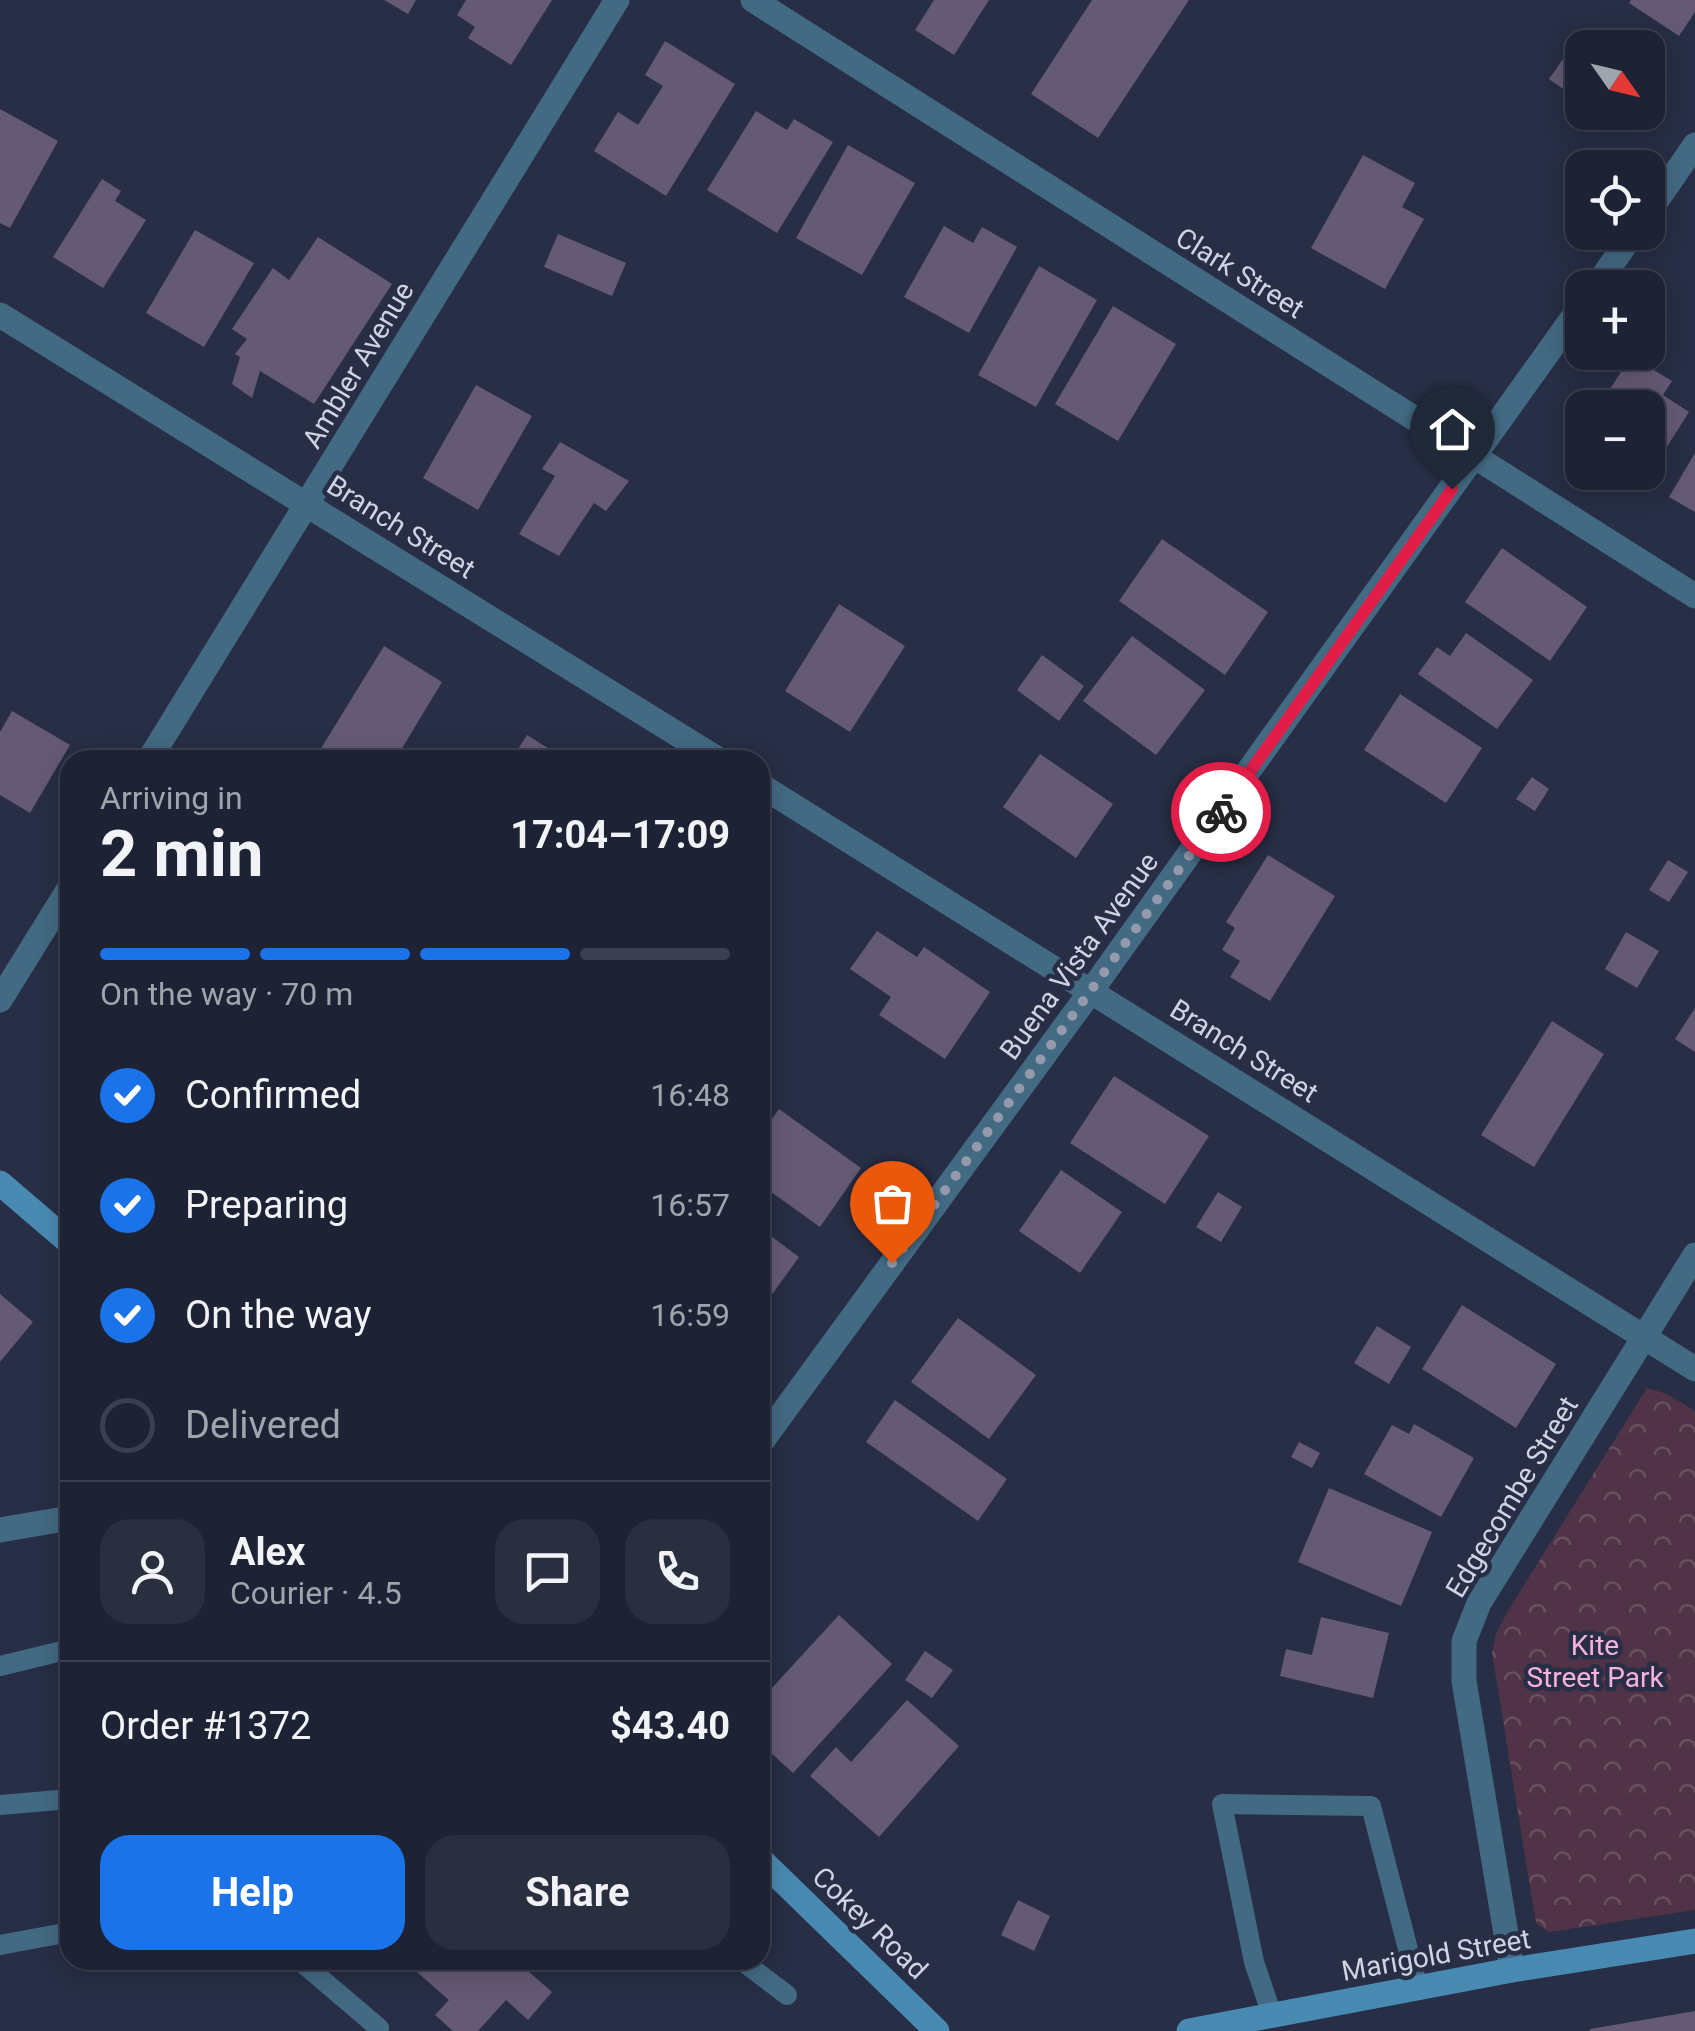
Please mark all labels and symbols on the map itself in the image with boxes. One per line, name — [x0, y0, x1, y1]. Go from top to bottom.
north arrow — [1565, 30, 1665, 130]
street label: Clark Street — [1170, 221, 1310, 325]
street label: Ambler Avenue — [295, 276, 421, 454]
pin — [1410, 387, 1495, 490]
street label: Branch Street — [321, 468, 481, 586]
courier — [1171, 762, 1271, 862]
street label: Buena Vista Avenue — [993, 846, 1165, 1066]
street label: Branch Street — [1164, 992, 1324, 1110]
pin — [850, 1161, 935, 1264]
street label: Edgecombe Street — [1439, 1391, 1585, 1603]
park label: Kite Street Park — [1526, 1629, 1664, 1694]
street label: Cokey Road — [806, 1860, 934, 1986]
street label: Marigold Street — [1339, 1922, 1533, 1988]

